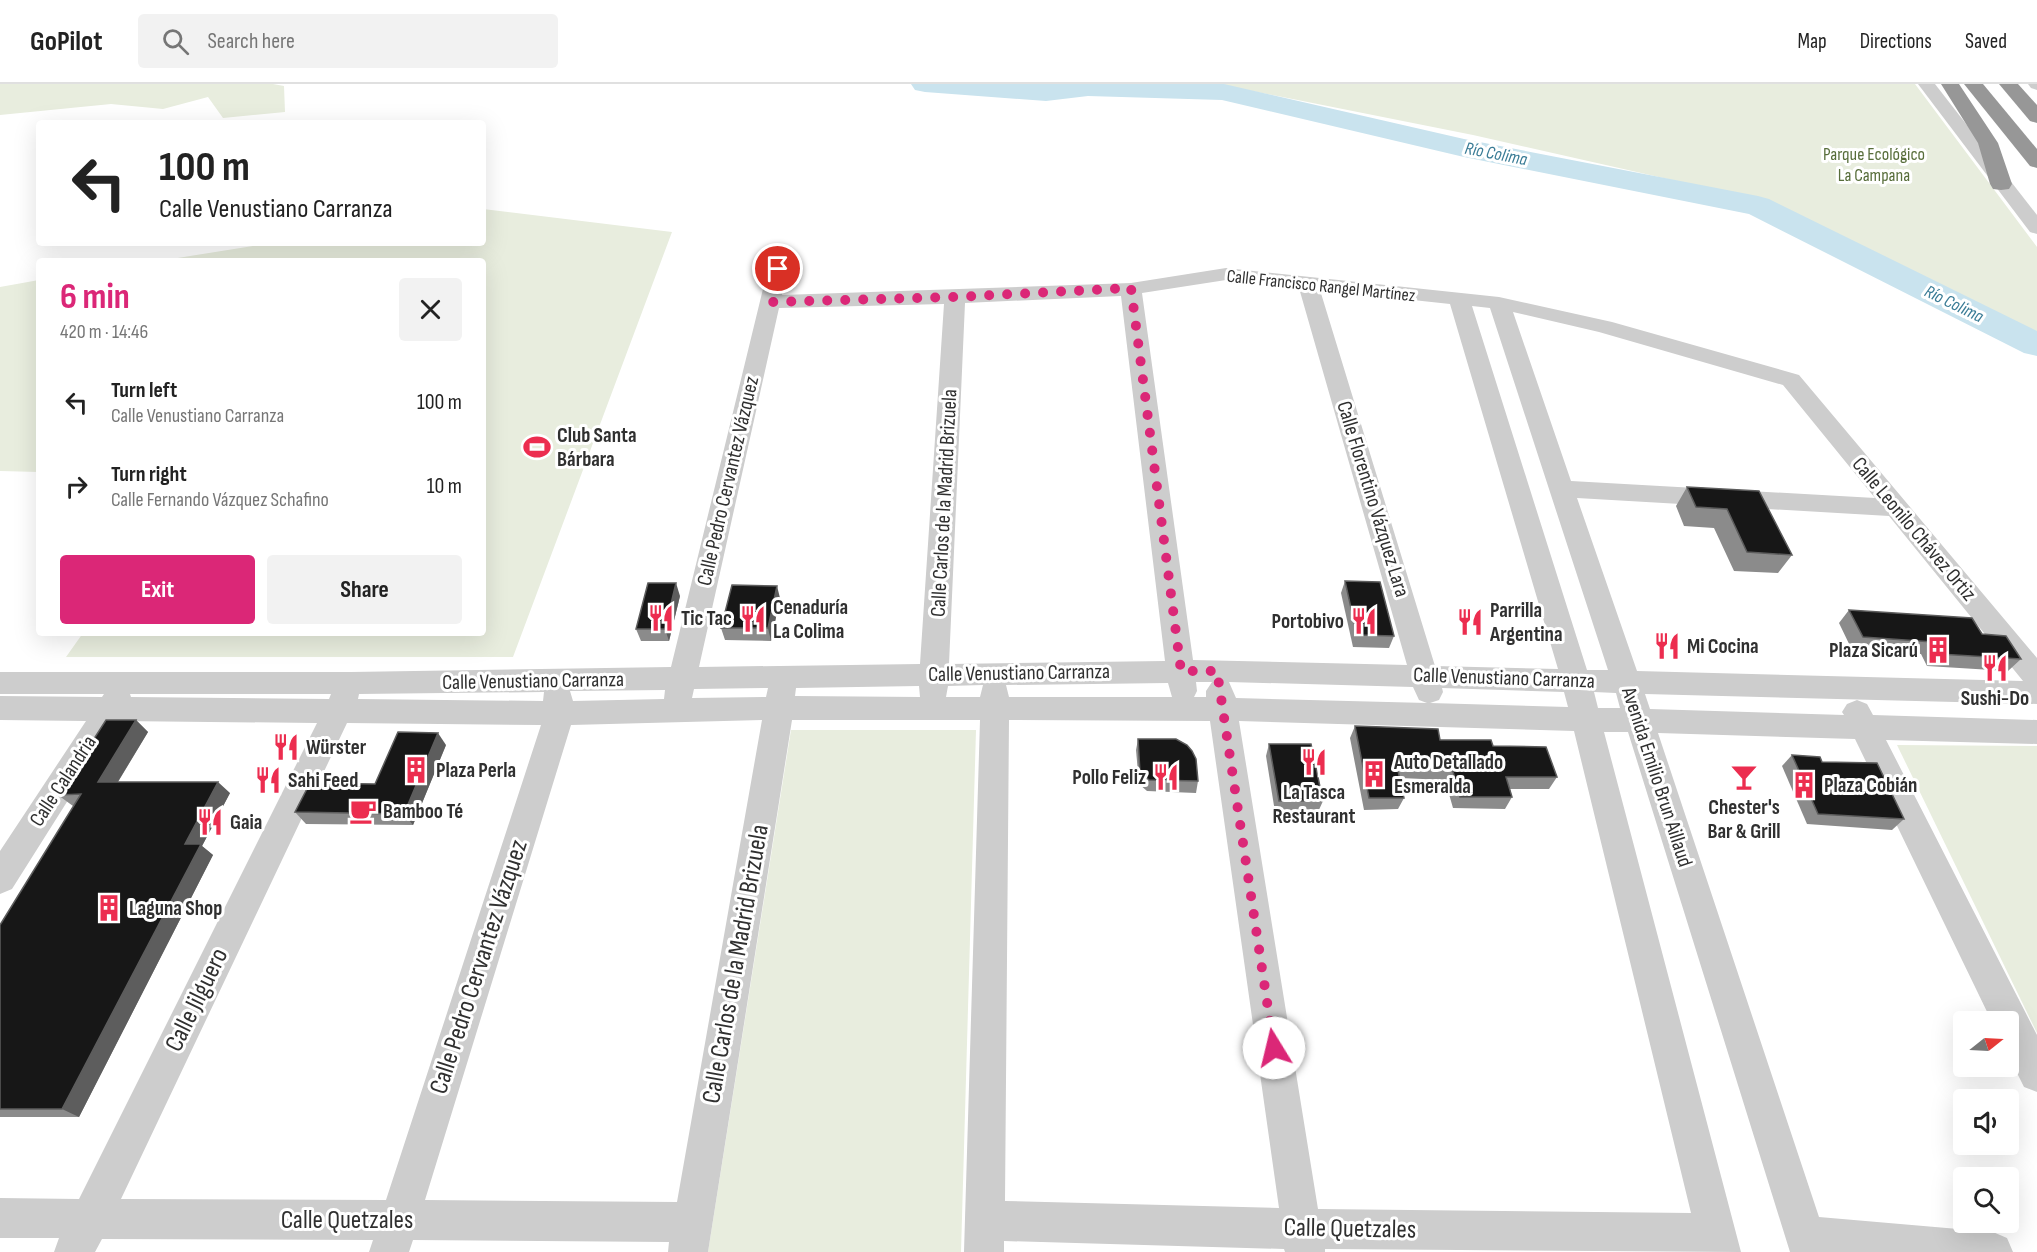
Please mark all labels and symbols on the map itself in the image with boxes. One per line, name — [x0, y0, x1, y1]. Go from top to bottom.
water label: Río Colima — [1463, 138, 1530, 170]
park label: Parque Ecológico La Campana — [1823, 144, 1925, 186]
pin — [752, 243, 803, 294]
street label: Calle Francisco Rangel Martínez — [1226, 266, 1417, 306]
water label: Río Colima — [1921, 281, 1987, 328]
street label: Calle Pedro Cervantez Vázquez — [692, 373, 764, 588]
street label: Calle Carlos de la Madrid Brizuela — [926, 388, 962, 618]
street label: Calle Florentino Vázquez Lara — [1331, 398, 1415, 600]
place label: Club Santa Bárbara — [557, 423, 637, 472]
sports icon: Club Santa Bárbara — [522, 432, 552, 462]
street label: Calle Leonilo Chávez Ortiz — [1847, 452, 1982, 606]
place label: Cenaduría La Colima — [773, 595, 848, 644]
place label: Parrilla Argentina — [1489, 598, 1563, 647]
restaurant icon: Tic Tac — [646, 603, 676, 633]
restaurant icon: Cenaduría La Colima — [738, 604, 768, 634]
place label: Tic Tac — [681, 606, 732, 631]
restaurant icon: Portobivo — [1349, 606, 1379, 636]
restaurant icon: Parrilla Argentina — [1455, 607, 1485, 637]
place label: Portobivo — [1271, 609, 1344, 634]
restaurant icon: Mi Cocina — [1652, 631, 1682, 661]
place label: Mi Cocina — [1687, 634, 1759, 659]
building icon: Plaza Sicarú — [1923, 635, 1953, 665]
place label: Plaza Sicarú — [1829, 638, 1918, 663]
restaurant icon: Sushi-Do — [1980, 653, 2010, 683]
street label: Calle Venustiano Carranza — [928, 659, 1110, 687]
street label: Calle Venustiano Carranza — [1413, 662, 1595, 694]
street label: Calle Venustiano Carranza — [442, 667, 624, 695]
street label: Avenida Emilio Brun Aillaud — [1616, 683, 1698, 870]
place label: Sushi-Do — [1961, 686, 2029, 711]
street label: Calle Calandria — [24, 731, 102, 831]
restaurant icon: Würster — [271, 732, 301, 762]
place label: Würster — [306, 735, 367, 760]
restaurant icon: La Tasca Restaurant — [1299, 747, 1329, 777]
place label: Auto Detallado Esmeralda — [1393, 750, 1503, 799]
building icon: Plaza Perla — [401, 755, 431, 785]
place label: Plaza Perla — [436, 758, 516, 783]
building icon: Auto Detallado Esmeralda — [1359, 759, 1389, 789]
restaurant icon: Pollo Feliz — [1151, 762, 1181, 792]
bar icon: Chester's Bar & Grill — [1729, 762, 1759, 792]
restaurant icon: Sahi Feed — [253, 765, 283, 795]
place label: Pollo Feliz — [1072, 765, 1146, 790]
place label: Sahi Feed — [288, 768, 358, 793]
building icon: Plaza Cobián — [1789, 770, 1819, 800]
place label: Plaza Cobián — [1824, 773, 1917, 798]
place label: La Tasca Restaurant — [1273, 780, 1356, 829]
place label: Chester's Bar & Grill — [1707, 795, 1781, 844]
cafe icon: Bamboo Té — [348, 796, 378, 826]
place label: Bamboo Té — [383, 799, 463, 824]
restaurant icon: Gaia — [195, 807, 225, 837]
place label: Gaia — [230, 810, 262, 835]
street label: Calle Carlos de la Madrid Brizuela — [696, 822, 776, 1106]
street label: Calle Pedro Cervantez Vázquez — [423, 836, 535, 1098]
building icon: Laguna Shop — [94, 893, 124, 923]
place label: Laguna Shop — [129, 896, 222, 921]
street label: Calle Jilguero — [159, 943, 235, 1057]
north arrow — [1953, 1011, 2019, 1077]
position arrow — [1242, 1016, 1306, 1080]
street label: Calle Quetzales — [281, 1205, 413, 1236]
street label: Calle Quetzales — [1283, 1212, 1417, 1246]

